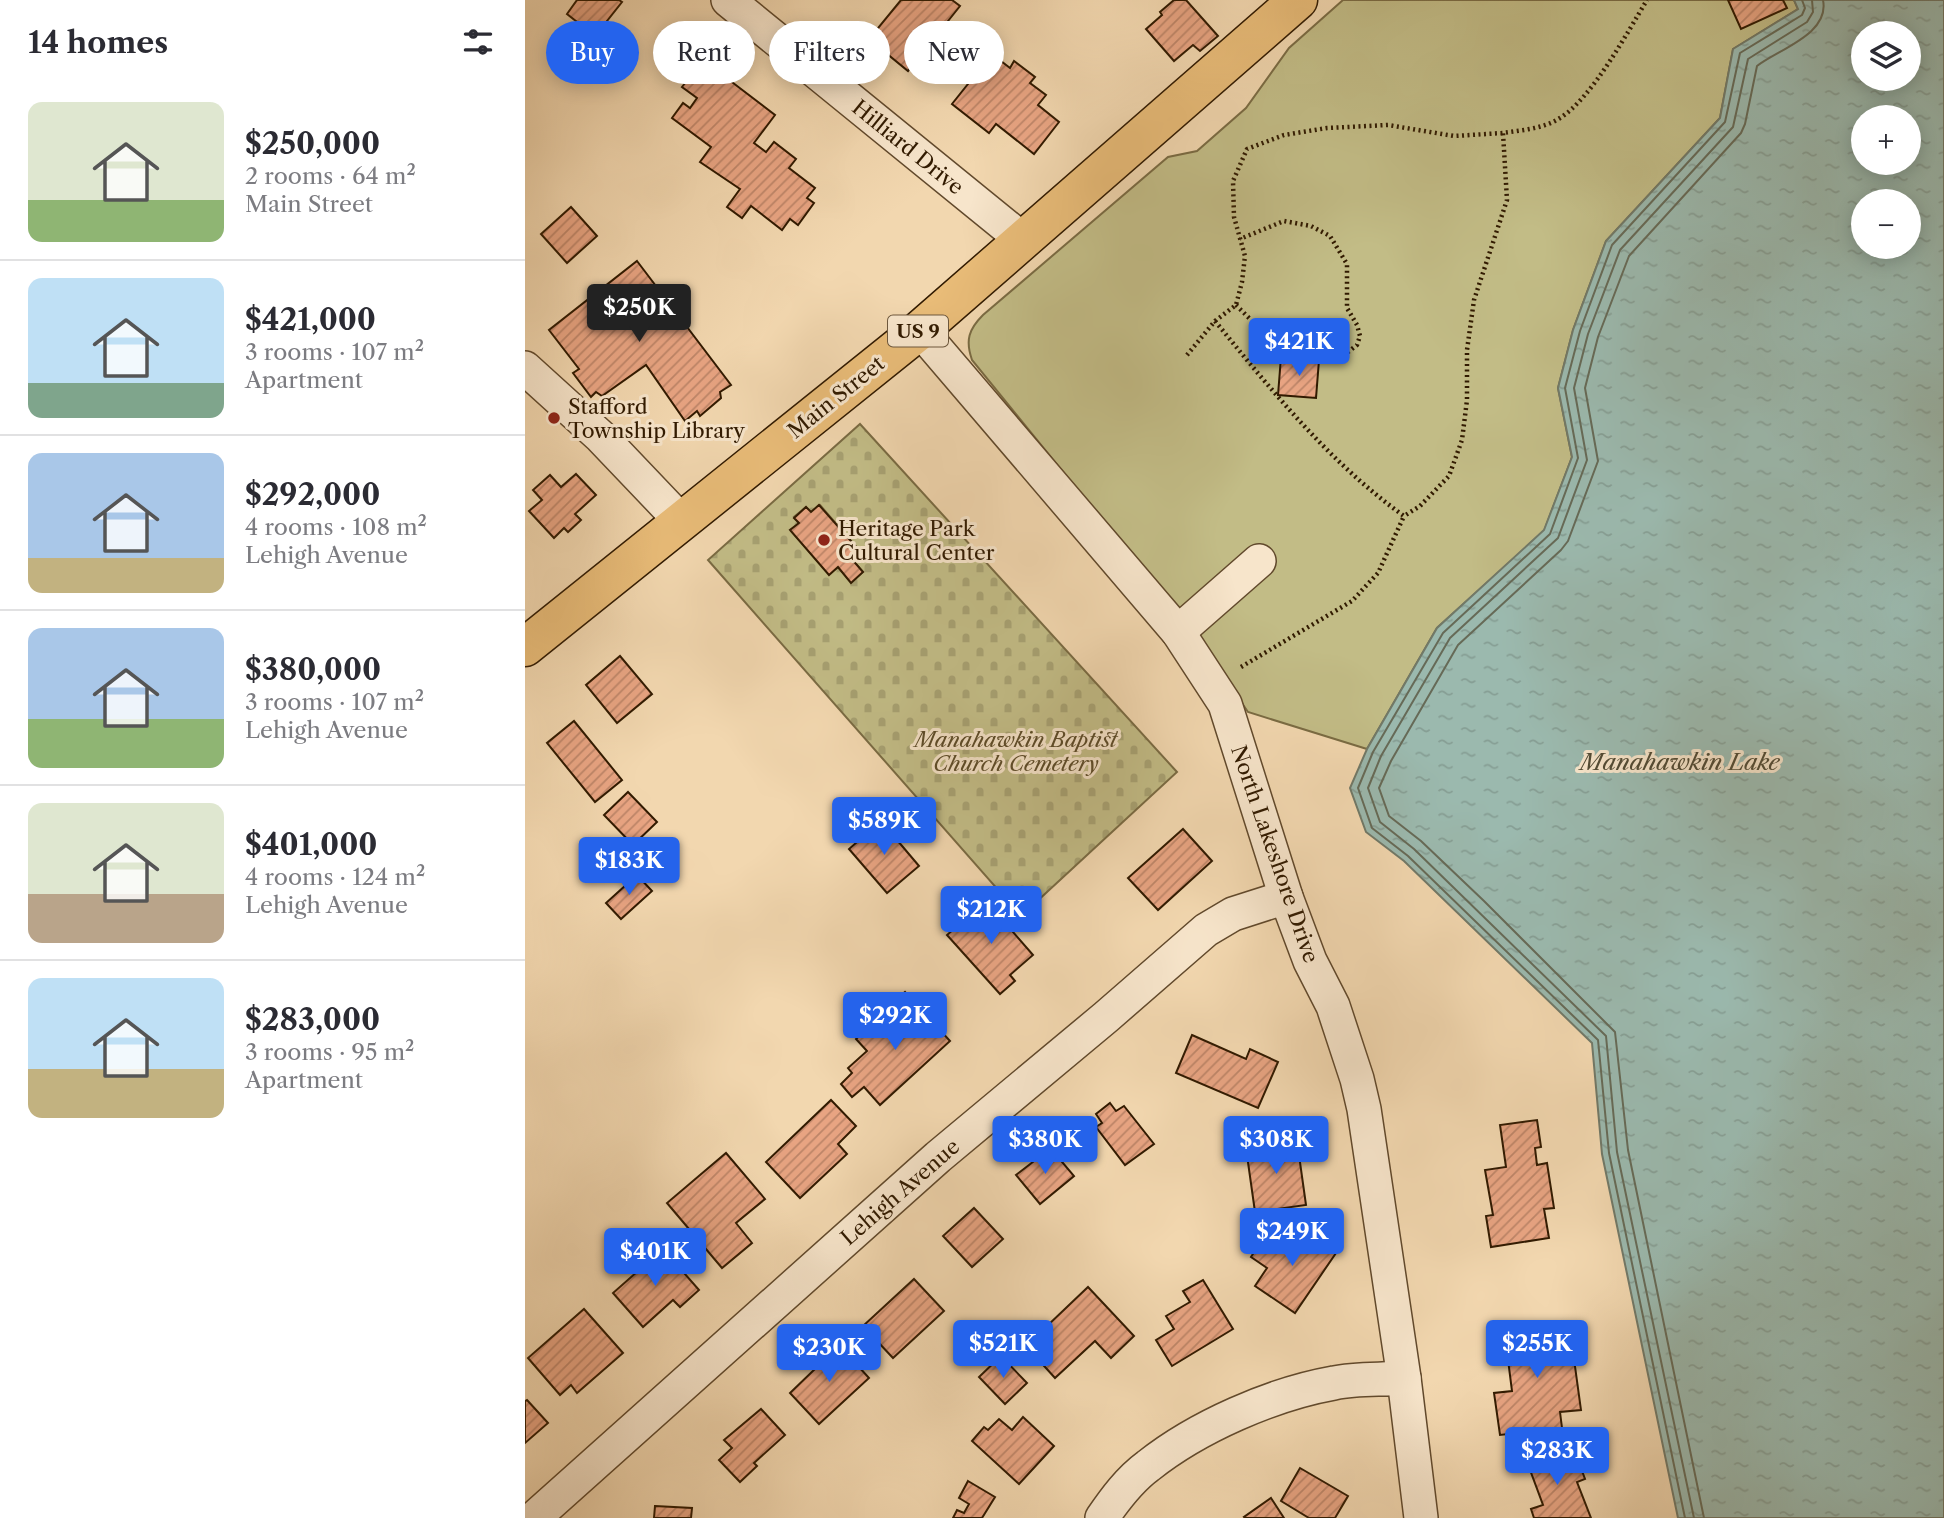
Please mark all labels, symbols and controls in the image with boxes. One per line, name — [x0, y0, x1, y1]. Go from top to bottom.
chip: Buy — [546, 21, 639, 84]
chip: Rent — [653, 21, 755, 84]
chip: Filters — [769, 21, 890, 84]
chip: New — [904, 21, 1004, 84]
map controls — [1851, 21, 1921, 259]
button: layers — [1851, 21, 1921, 91]
icon: filters — [459, 23, 497, 61]
text: 14 homes — [28, 24, 168, 61]
street label: Hilliard Drive — [847, 95, 969, 199]
button: + — [1851, 105, 1921, 175]
text: $250,000 — [245, 125, 380, 162]
icon: home — [84, 130, 168, 214]
text: 2 rooms · 64 m² — [245, 162, 416, 190]
button: − — [1851, 189, 1921, 259]
text: Main Street — [245, 190, 373, 218]
pin: $250K — [590, 284, 688, 344]
text: $250K — [603, 293, 675, 321]
text: $421,000 — [245, 301, 376, 338]
icon: home — [84, 306, 168, 390]
road number: US 9 — [888, 316, 948, 346]
pin: $421K — [1250, 318, 1348, 378]
text: $421K — [1265, 327, 1333, 355]
text: 3 rooms · 107 m² — [245, 338, 424, 366]
street label: Main Street — [783, 350, 890, 443]
text: Apartment — [245, 366, 363, 394]
place label: Stafford Township Library — [568, 394, 745, 443]
marker: Stafford Township Library — [546, 410, 562, 426]
text: $292,000 — [245, 476, 380, 513]
icon: home — [84, 481, 168, 565]
text: 4 rooms · 108 m² — [245, 513, 427, 541]
place label: Heritage Park Cultural Center — [838, 516, 995, 565]
marker: Heritage Park Cultural Center — [816, 532, 832, 548]
text: Lehigh Avenue — [245, 541, 408, 569]
text: $380,000 — [245, 651, 381, 688]
icon: home — [84, 656, 168, 740]
text: 3 rooms · 107 m² — [245, 688, 424, 716]
text: Lehigh Avenue — [245, 716, 408, 744]
park label: Manahawkin Baptist Church Cemetery — [912, 727, 1119, 776]
street label: North Lakeshore Drive — [1226, 742, 1324, 966]
water label: Manahawkin Lake — [1577, 748, 1781, 776]
pin: $589K — [835, 798, 933, 857]
text: $589K — [848, 806, 920, 834]
text: $401,000 — [245, 826, 377, 863]
icon: home — [84, 831, 168, 915]
pin: $183K — [580, 838, 678, 897]
text: $183K — [595, 846, 663, 874]
text: 4 rooms · 124 m² — [245, 863, 425, 891]
pin: $212K — [942, 886, 1040, 946]
text: Lehigh Avenue — [245, 891, 408, 919]
text: $212K — [957, 895, 1025, 923]
pin: $292K — [846, 992, 944, 1052]
text: $283,000 — [245, 1001, 380, 1038]
text: $292K — [859, 1001, 931, 1029]
icon: home — [84, 1006, 168, 1090]
text: 3 rooms · 95 m² — [245, 1038, 414, 1066]
text: Apartment — [245, 1066, 363, 1094]
pin: $380K — [996, 1116, 1094, 1176]
pin: $308K — [1227, 1116, 1325, 1176]
text: $380K — [1008, 1125, 1082, 1153]
text: $308K — [1239, 1125, 1313, 1153]
street label: Lehigh Avenue — [836, 1134, 964, 1250]
pin: $249K — [1243, 1208, 1341, 1268]
text: $249K — [1256, 1217, 1328, 1245]
pin: $401K — [606, 1228, 704, 1288]
text: $401K — [620, 1237, 690, 1265]
pin: $521K — [954, 1320, 1052, 1380]
pin: $255K — [1488, 1320, 1586, 1380]
pin: $230K — [780, 1324, 878, 1384]
text: $521K — [969, 1329, 1037, 1357]
text: $255K — [1502, 1329, 1572, 1357]
text: $230K — [793, 1333, 865, 1361]
pin: $283K — [1508, 1428, 1606, 1487]
text: $283K — [1521, 1436, 1593, 1464]

